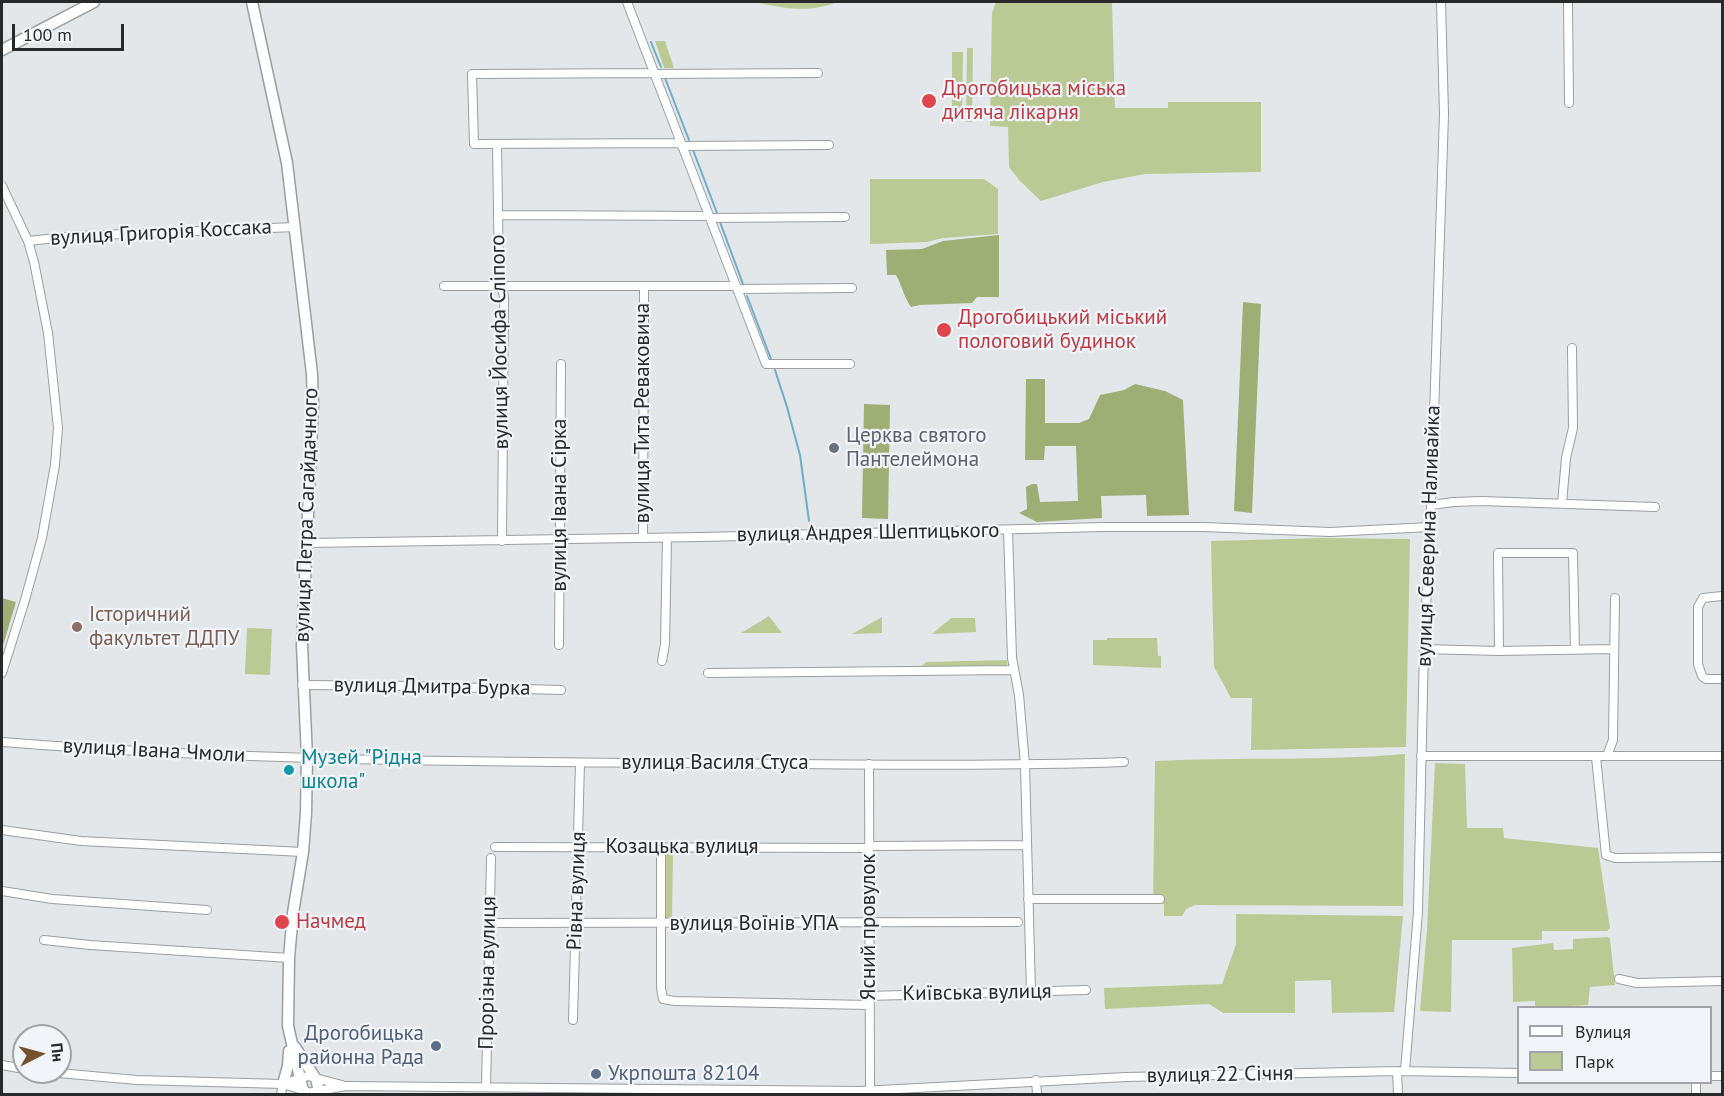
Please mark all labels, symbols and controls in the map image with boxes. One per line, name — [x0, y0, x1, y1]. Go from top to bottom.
scale bar — [15, 12, 128, 50]
text: 100 m — [23, 23, 72, 46]
place label: Дрогобицька міська дитяча лікарня — [942, 76, 1126, 126]
marker: Дрогобицька міська дитяча лікарня — [920, 92, 938, 110]
street label: вулиця Григорія Коссака — [49, 215, 273, 251]
street label: вулиця Йосифа Сліпого — [486, 234, 514, 450]
street label: вулиця Тита Реваковича — [630, 303, 656, 523]
place label: Дрогобицький міський пологовий будинок — [958, 305, 1167, 355]
marker: Дрогобицький міський пологовий будинок — [935, 321, 953, 339]
street label: вулиця Петра Сагайдачного — [290, 387, 324, 643]
street label: вулиця Северина Наливайка — [1412, 405, 1446, 667]
street label: вулиця Івана Сірка — [547, 419, 573, 591]
place label: Церква святого Пантелеймона — [846, 423, 986, 473]
marker: Церква святого Пантелеймона — [827, 441, 841, 455]
street label: вулиця Андрея Шептицького — [736, 518, 1000, 548]
place label: Історичний факультет ДДПУ — [89, 602, 239, 652]
marker: Історичний факультет ДДПУ — [70, 620, 84, 634]
street label: вулиця Дмитра Бурка — [333, 673, 531, 701]
street label: вулиця Івана Чмоли — [62, 734, 246, 768]
place label: Музей "Рідна школа" — [301, 745, 422, 795]
street label: вулиця Василя Стуса — [621, 750, 809, 776]
marker: Музей "Рідна школа" — [282, 763, 296, 777]
street label: Рівна вулиця — [562, 831, 592, 951]
street label: Козацька вулиця — [605, 834, 759, 860]
street label: Ясний провулок — [856, 854, 882, 1000]
street label: Прорізна вулиця — [474, 896, 502, 1050]
place label: Начмед — [296, 909, 366, 935]
street label: вулиця Воїнів УПА — [669, 911, 839, 937]
marker: Начмед — [273, 913, 291, 931]
street label: Київська вулиця — [902, 979, 1052, 1007]
legend — [1517, 1006, 1712, 1084]
text: Вулиця — [1575, 1020, 1631, 1043]
place label: Дрогобицька районна Рада — [298, 1021, 424, 1071]
north arrow — [12, 1024, 72, 1084]
marker: Дрогобицька районна Рада — [429, 1039, 443, 1053]
text: Пн — [47, 1042, 69, 1063]
text: Парк — [1575, 1050, 1614, 1073]
place label: Укрпошта 82104 — [608, 1061, 759, 1087]
street label: вулиця 22 Січня — [1146, 1061, 1294, 1089]
marker: Укрпошта 82104 — [589, 1067, 603, 1081]

